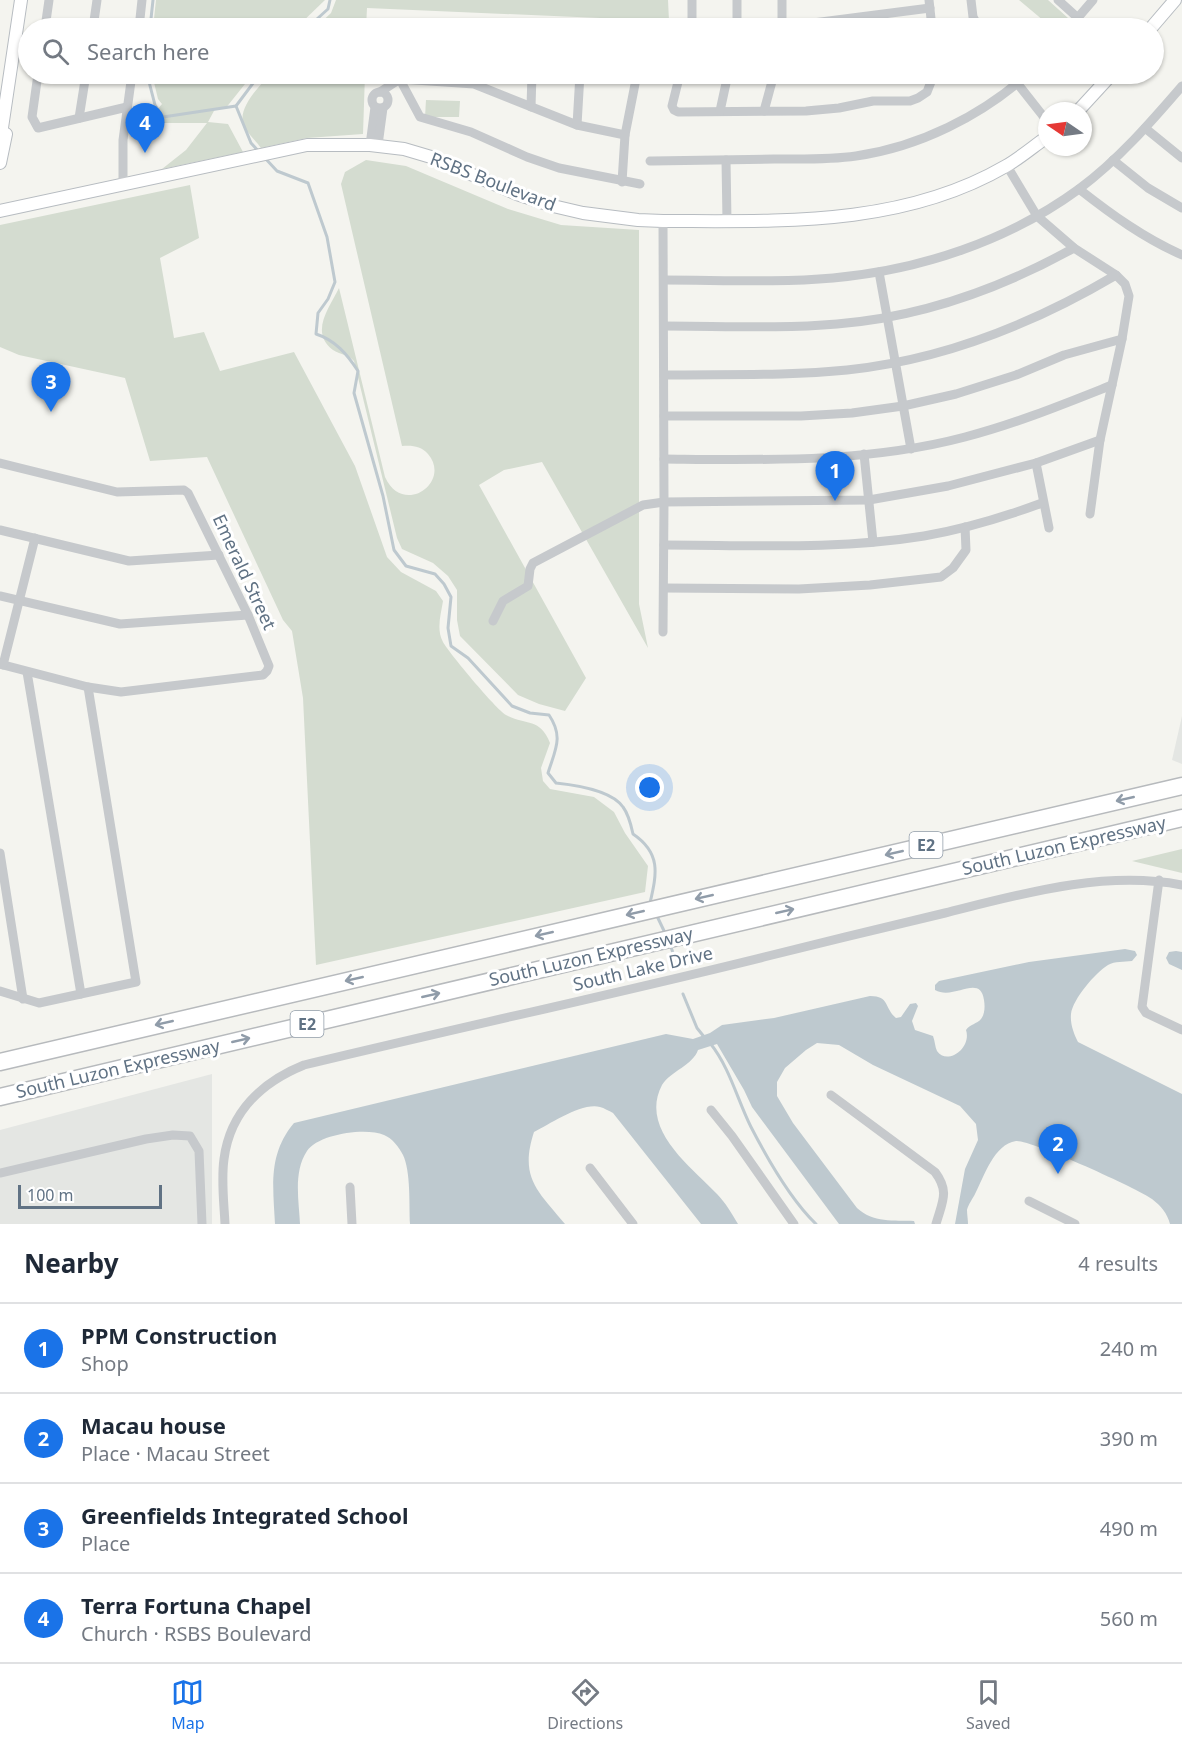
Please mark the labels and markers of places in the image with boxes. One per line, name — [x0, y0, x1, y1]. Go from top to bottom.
pin: 4 — [126, 104, 164, 153]
pin: 3 — [32, 362, 70, 412]
pin: 1 — [816, 452, 854, 501]
pin: 2 — [1038, 1124, 1078, 1174]

